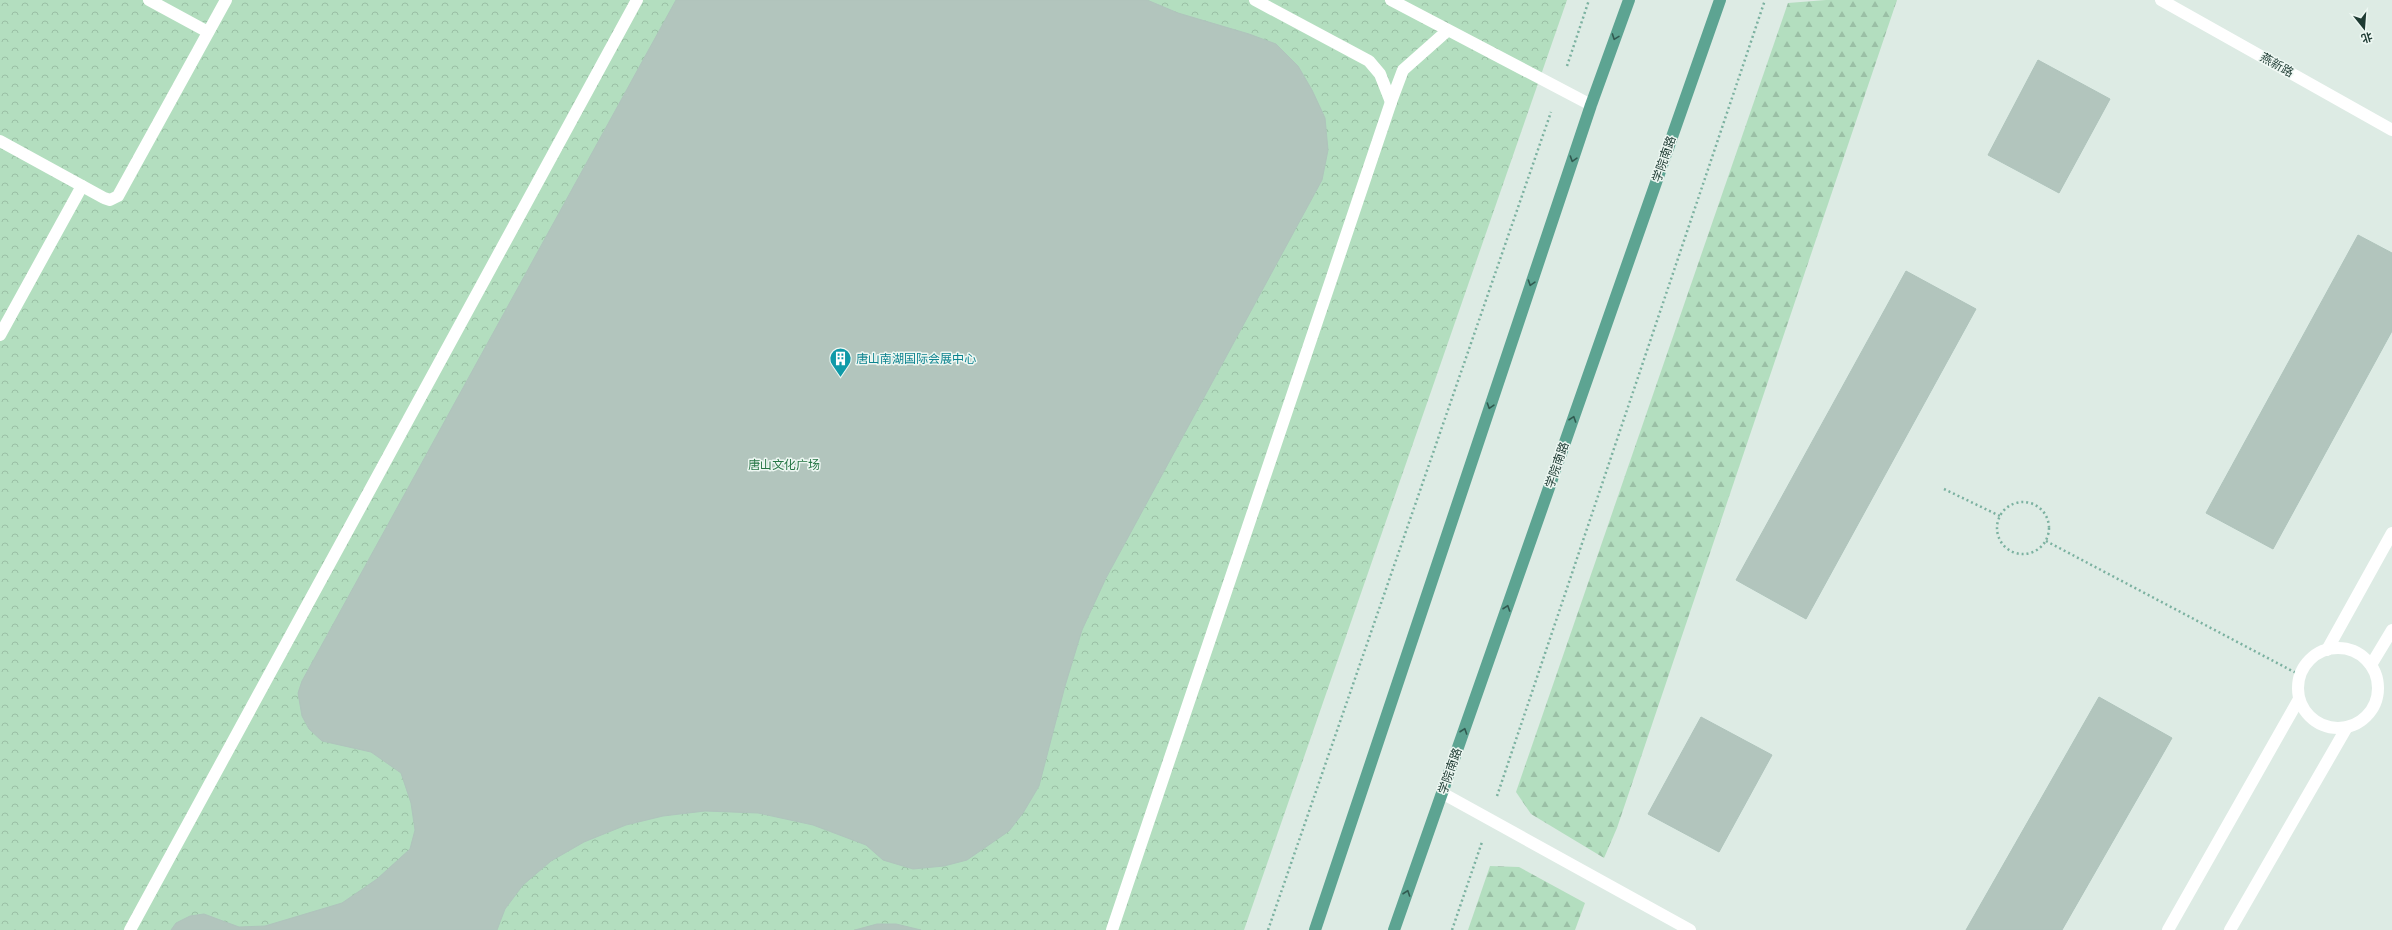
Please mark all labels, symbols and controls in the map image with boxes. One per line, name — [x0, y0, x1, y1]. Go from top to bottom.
north arrow — [2344, 8, 2384, 48]
text: 北 — [2360, 29, 2374, 45]
one-way arrow — [1612, 33, 1620, 40]
street label: 燕新路 — [2258, 50, 2296, 80]
street label: 学院南路 — [1650, 134, 1678, 184]
one-way arrow — [1569, 156, 1577, 163]
one-way arrow — [1527, 279, 1536, 286]
building icon: 唐山南湖国际会展中心 — [828, 346, 854, 379]
place label: 唐山南湖国际会展中心 — [856, 352, 976, 366]
one-way arrow — [1486, 402, 1495, 409]
one-way arrow — [1568, 416, 1576, 423]
street label: 学院南路 — [1543, 440, 1571, 490]
park label: 唐山文化广场 — [748, 458, 820, 472]
one-way arrow — [1502, 605, 1510, 612]
one-way arrow — [1459, 727, 1467, 734]
street label: 学院南路 — [1436, 746, 1464, 796]
one-way arrow — [1402, 890, 1411, 897]

